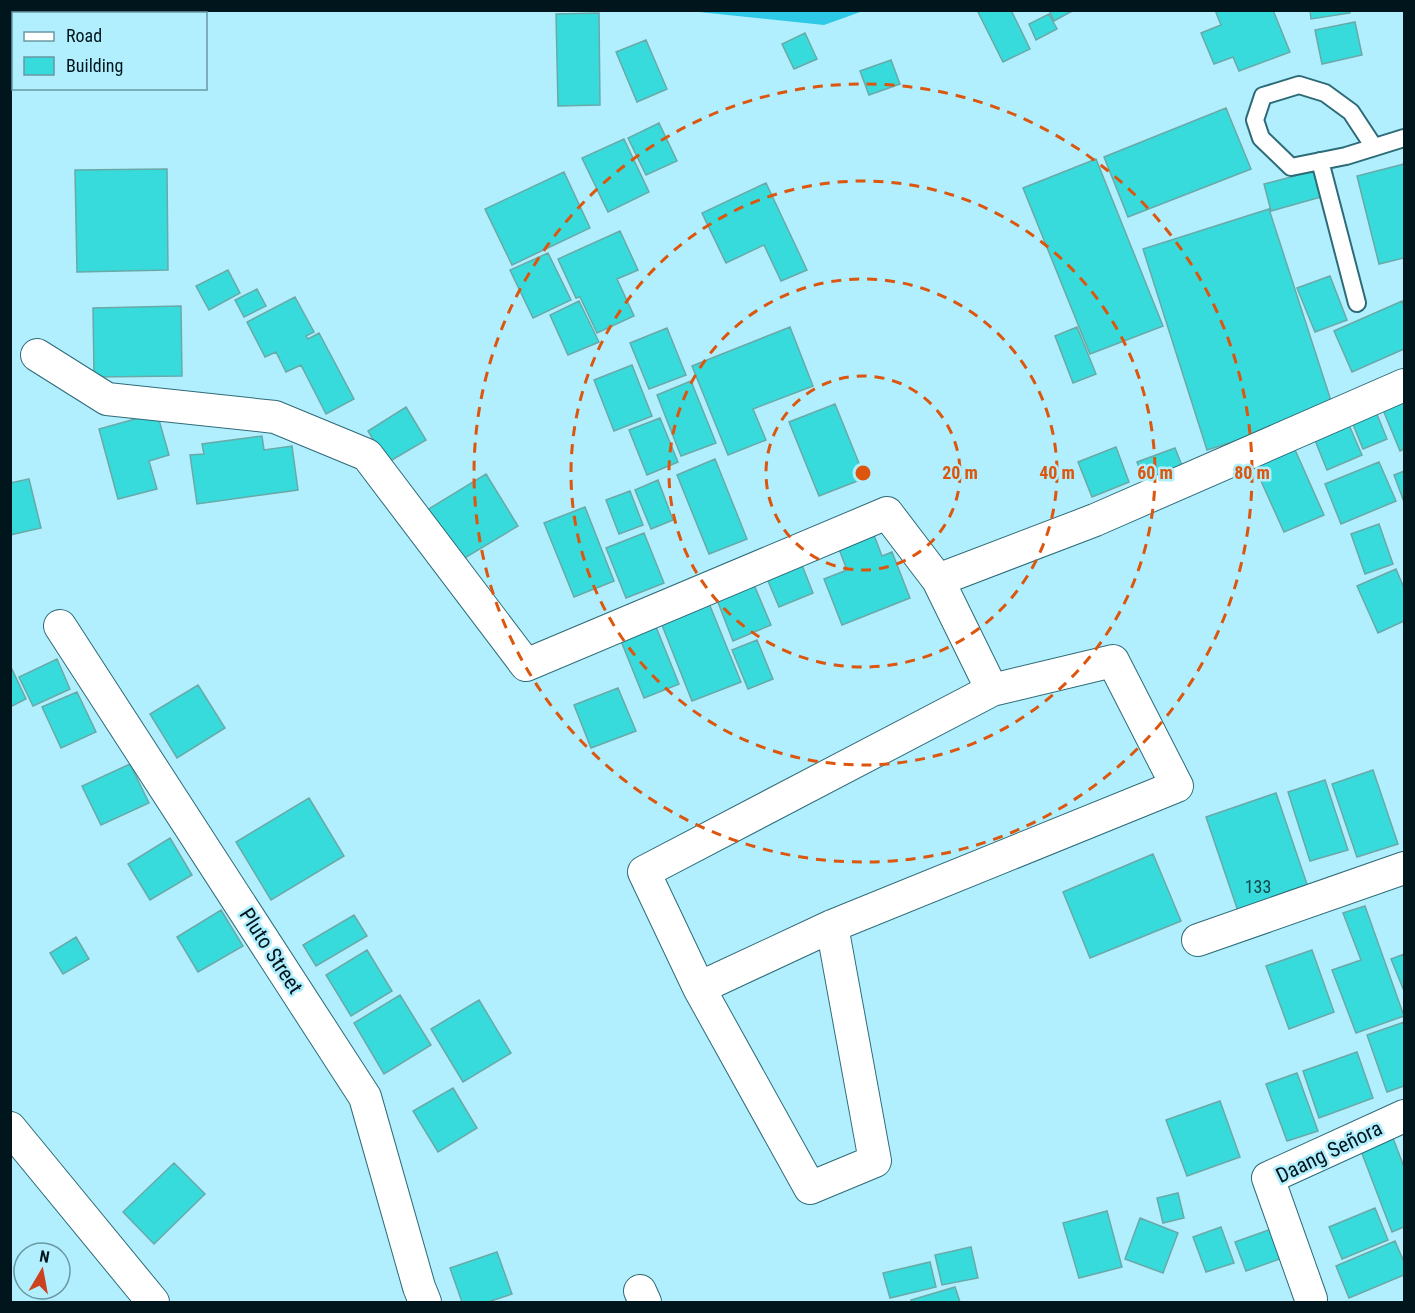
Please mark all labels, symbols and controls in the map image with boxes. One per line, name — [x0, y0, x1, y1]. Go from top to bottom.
legend — [12, 12, 207, 90]
text: Road — [66, 25, 102, 46]
text: Building — [66, 55, 123, 76]
text: 20 m — [942, 462, 978, 483]
text: 40 m — [1039, 462, 1075, 483]
text: 60 m — [1137, 462, 1173, 483]
text: 80 m — [1234, 462, 1270, 483]
centre of rings — [853, 463, 873, 483]
house number: 133 — [1245, 876, 1271, 897]
street label: Pluto Street — [234, 904, 308, 998]
street label: Daang Señora — [1272, 1116, 1386, 1188]
north arrow — [12, 1241, 72, 1301]
text: N — [38, 1247, 51, 1267]

